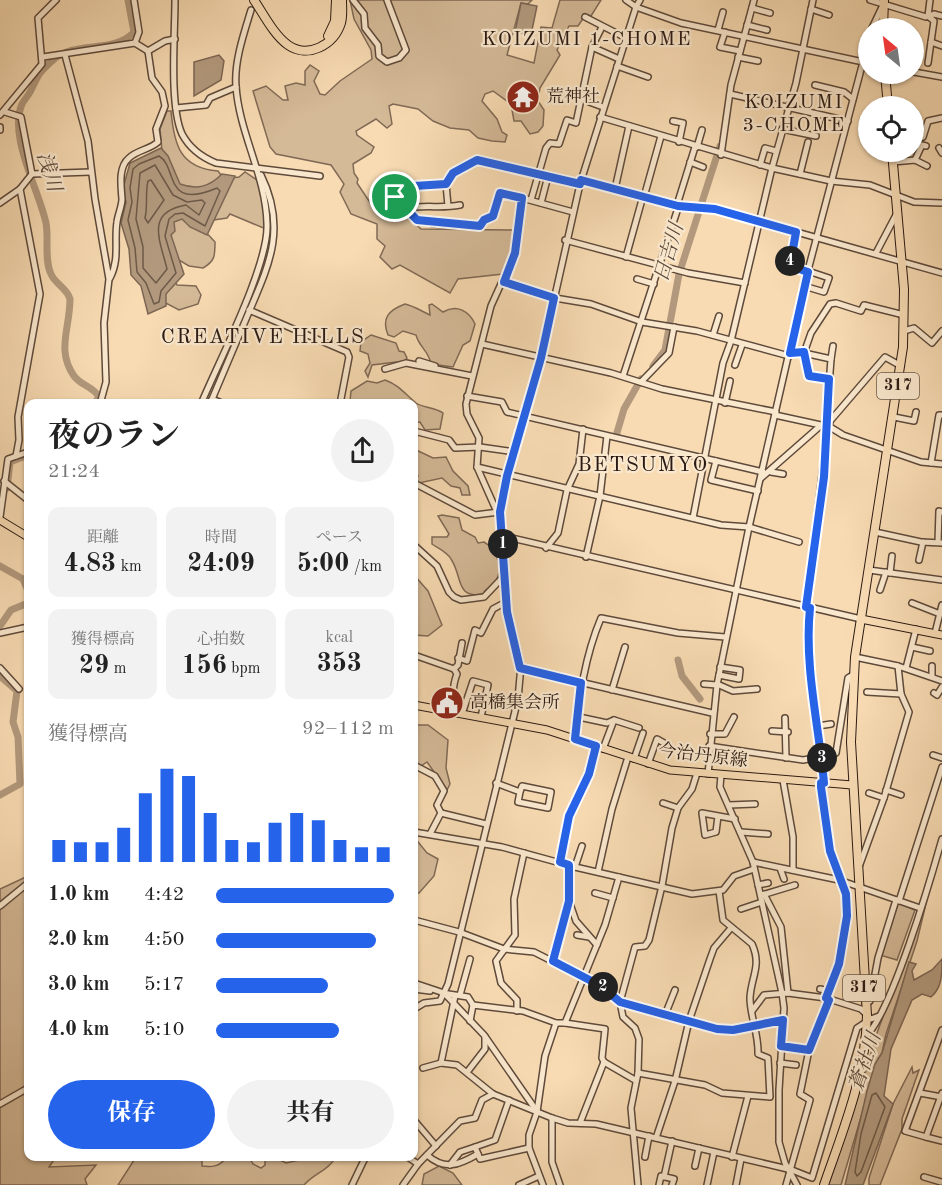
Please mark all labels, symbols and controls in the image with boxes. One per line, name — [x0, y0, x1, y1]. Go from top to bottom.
north arrow — [858, 18, 924, 84]
map controls — [858, 18, 924, 162]
district label: KOIZUMI 1-CHOME — [482, 30, 692, 50]
temple icon: 荒神社 — [505, 79, 541, 115]
place label: 荒神社 — [546, 86, 600, 106]
district label: KOIZUMI 3-CHOME — [742, 93, 846, 136]
button: locate — [858, 96, 924, 162]
water label: 浅川 — [33, 149, 66, 196]
pin — [369, 171, 420, 222]
icon: arrive — [378, 180, 411, 213]
water label: 日吉川 — [650, 219, 688, 285]
pin: 4 — [775, 246, 805, 276]
text: 4 — [785, 253, 795, 269]
district label: CREATIVE HILLS — [161, 327, 365, 348]
road number: 317 — [877, 373, 919, 399]
button: share — [331, 419, 394, 482]
text: 夜のラン — [48, 421, 180, 454]
district label: BETSUMYO — [577, 455, 709, 476]
text: 21:24 — [48, 462, 100, 482]
pin: 1 — [488, 529, 518, 559]
text: 距離 — [87, 530, 119, 546]
text: 時間 — [205, 530, 237, 546]
text: ペース — [316, 530, 363, 546]
text: 1 — [498, 536, 508, 552]
text: 4.83 — [64, 551, 116, 577]
text: 24:09 — [187, 551, 255, 577]
text: 5:00 — [297, 551, 349, 577]
text: km — [116, 559, 142, 575]
text: /km — [349, 559, 382, 575]
text: kcal — [326, 630, 353, 646]
text: 獲得標高 — [71, 632, 135, 648]
text: 心拍数 — [197, 632, 245, 648]
text: 353 — [317, 651, 362, 677]
text: 29 — [79, 653, 109, 679]
text: 156 — [182, 653, 227, 679]
text: m — [109, 661, 126, 677]
text: bpm — [227, 661, 260, 677]
public building icon: 高橋集会所 — [429, 685, 465, 721]
place label: 高橋集会所 — [470, 692, 560, 712]
text: 92–112 m — [302, 719, 394, 739]
text: 獲得標高 — [48, 725, 128, 745]
street label: 今治丹原線 — [657, 740, 749, 770]
pin: 3 — [807, 743, 837, 773]
text: 3 — [817, 750, 827, 766]
text: 1.0 km — [48, 885, 110, 905]
text: 4:42 — [144, 885, 184, 905]
text: 2.0 km — [48, 930, 110, 950]
text: 4:50 — [144, 930, 184, 950]
pin: 2 — [588, 972, 618, 1002]
text: 3.0 km — [48, 975, 110, 995]
text: 5:17 — [144, 975, 184, 995]
road number: 317 — [843, 975, 885, 1001]
text: 2 — [598, 979, 608, 995]
text: 4.0 km — [48, 1020, 110, 1040]
text: 5:10 — [144, 1020, 184, 1040]
water label: 蒼社川 — [845, 1028, 886, 1094]
button: 保存 — [48, 1080, 215, 1149]
button: 共有 — [227, 1080, 394, 1149]

